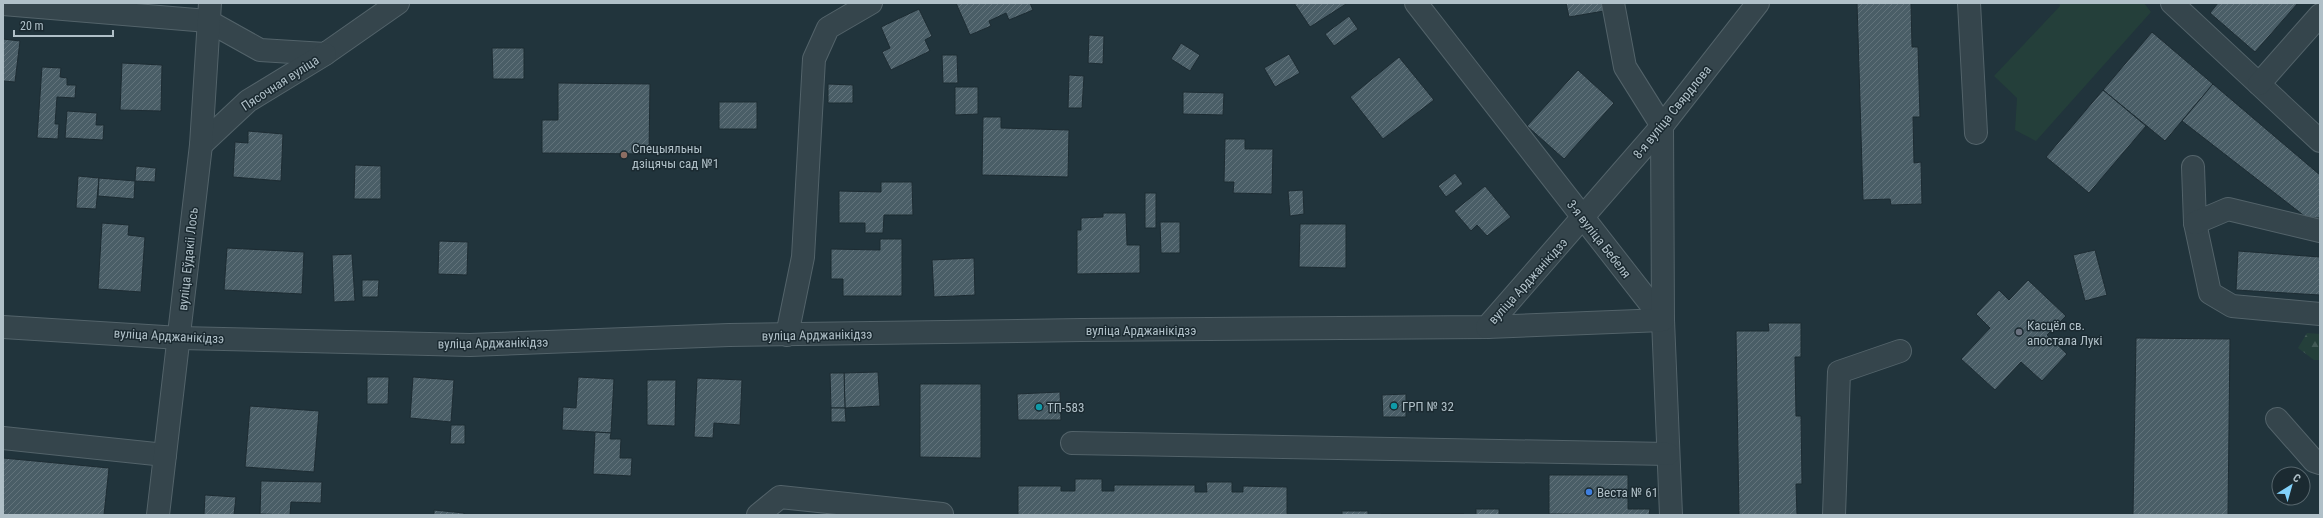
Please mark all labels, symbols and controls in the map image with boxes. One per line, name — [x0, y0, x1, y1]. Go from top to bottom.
scale bar — [14, 12, 113, 38]
text: 20 m — [20, 19, 44, 33]
street label: Пясочная вуліца — [238, 52, 322, 114]
street label: 8-я вуліца Свярдлова — [1630, 62, 1714, 162]
place label: Спецыяльны дзіцячы сад №1 — [632, 141, 719, 171]
marker: Спецыяльны дзіцячы сад №1 — [619, 150, 629, 160]
street label: 3-я вуліца Бебеля — [1564, 197, 1634, 281]
street label: вуліца Еўдакіі Лось — [175, 207, 201, 311]
street label: вуліца Арджанікідзэ — [1485, 235, 1571, 327]
place label: Касцёл св. апостала Лукі — [2027, 318, 2103, 348]
street label: вуліца Арджанікідзэ — [1086, 323, 1196, 338]
street label: вуліца Арджанікідзэ — [113, 326, 225, 346]
street label: вуліца Арджанікідзэ — [762, 327, 872, 343]
marker: Касцёл св. апостала Лукі — [2014, 327, 2024, 337]
street label: вуліца Арджанікідзэ — [438, 335, 548, 351]
place label: ГРП № 32 — [1402, 399, 1454, 414]
place label: ТП-583 — [1047, 400, 1084, 415]
marker: ГРП № 32 — [1389, 401, 1399, 411]
marker: ТП-583 — [1034, 402, 1044, 412]
north arrow — [2271, 466, 2311, 506]
text: С — [2290, 471, 2303, 485]
place label: Веста № 61 — [1597, 485, 1658, 500]
marker: Веста № 61 — [1584, 487, 1594, 497]

